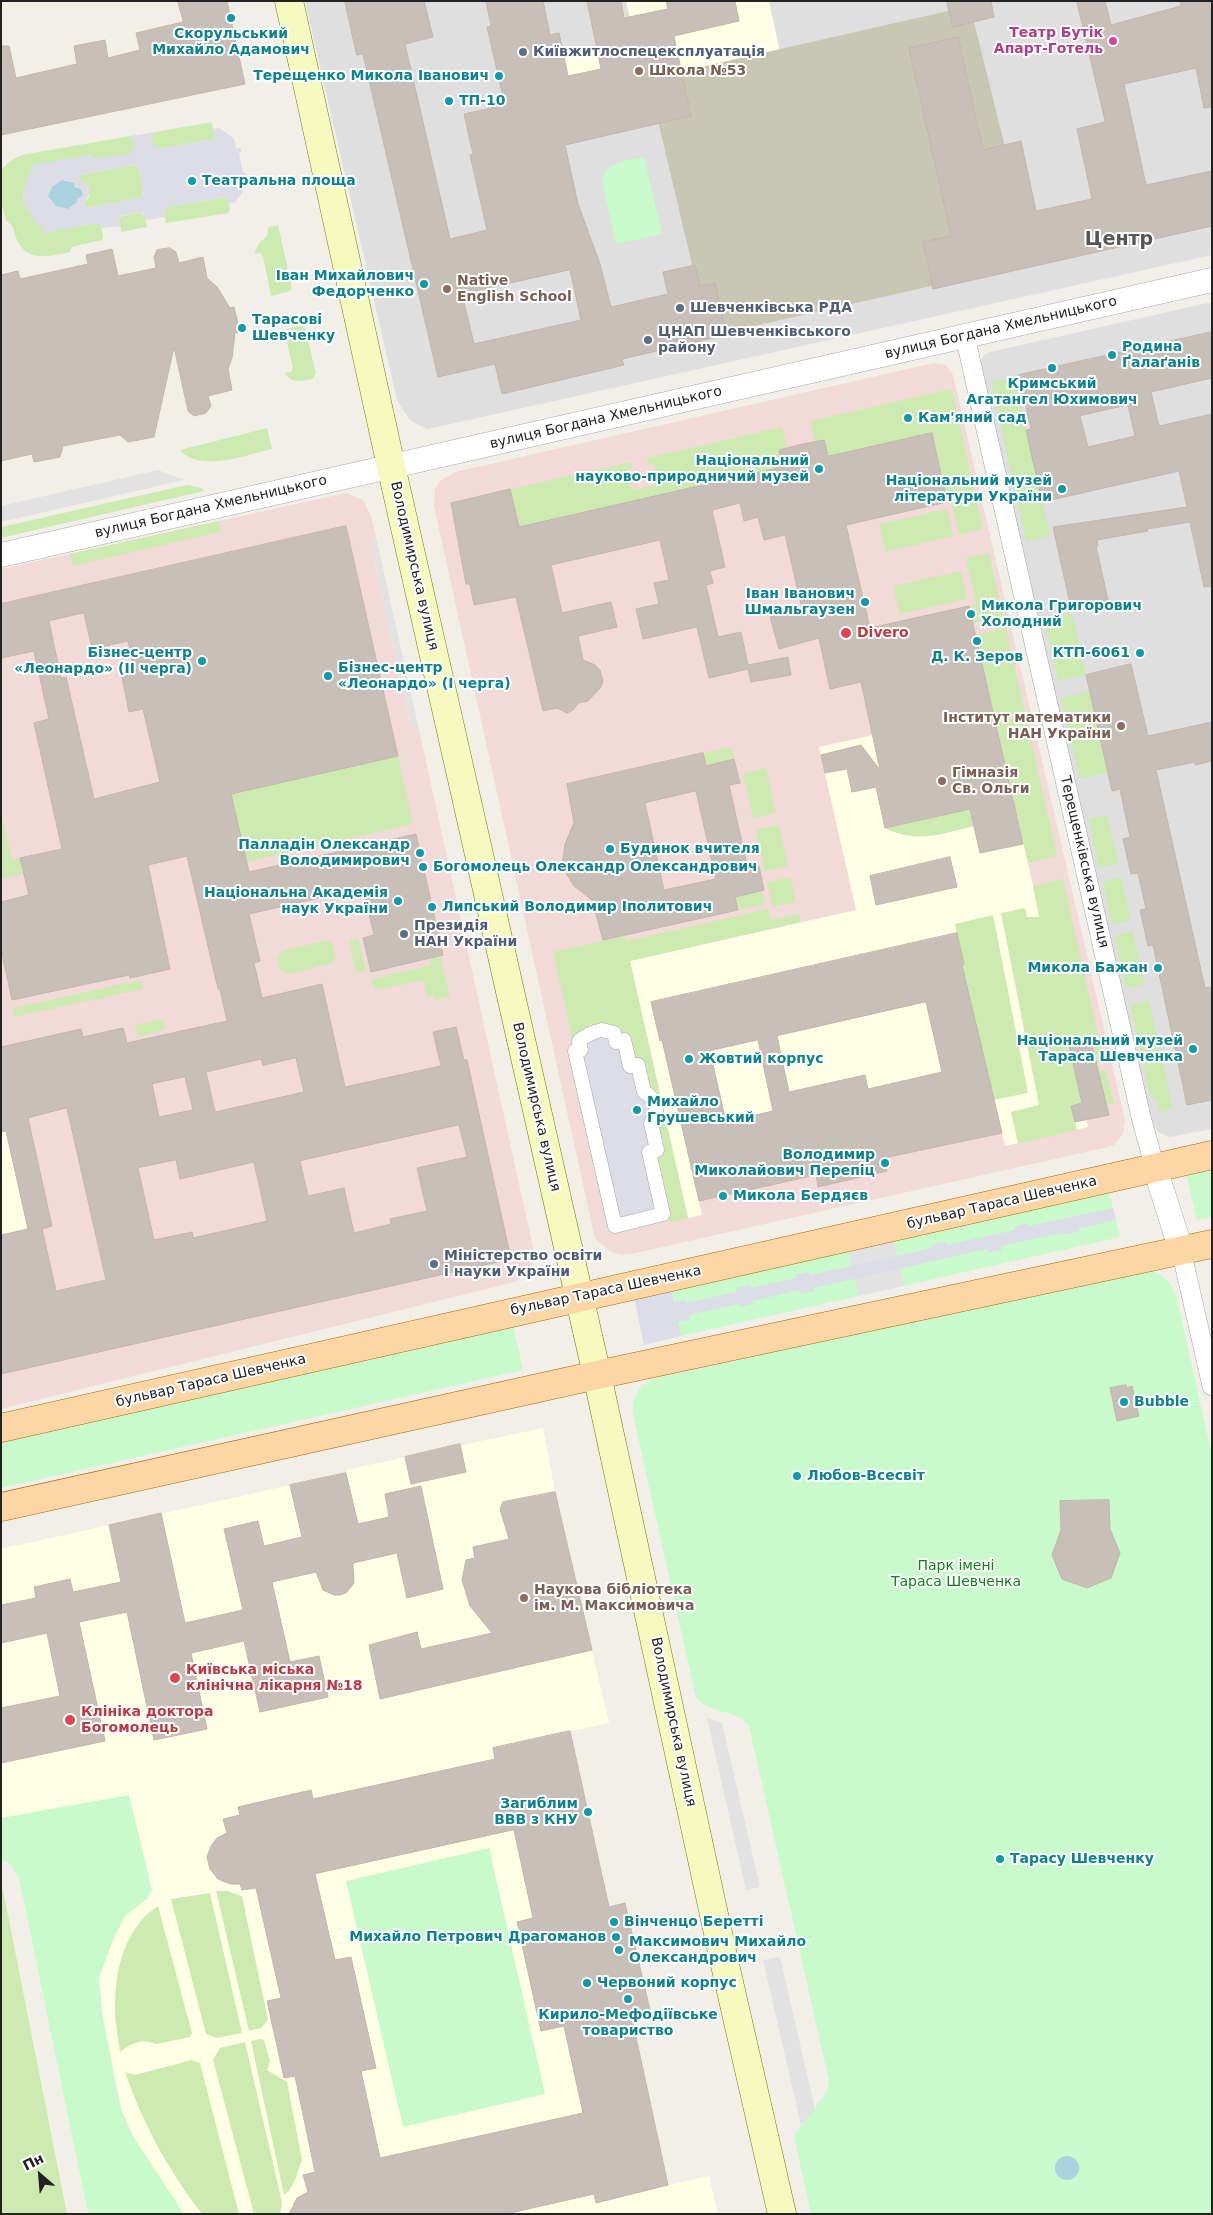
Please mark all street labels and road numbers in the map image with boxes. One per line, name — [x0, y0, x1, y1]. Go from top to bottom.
street label: вулиця Богдана Хмельницького — [883, 293, 1119, 363]
street label: вулиця Богдана Хмельницького — [488, 383, 724, 453]
street label: вулиця Богдана Хмельницького — [93, 472, 329, 542]
street label: Володимирська вулиця — [386, 480, 442, 652]
street label: Терещенківська вулиця — [1056, 774, 1112, 950]
street label: Володимирська вулиця — [508, 1021, 564, 1193]
street label: бульвар Тараса Шевченка — [905, 1173, 1099, 1233]
street label: бульвар Тараса Шевченка — [509, 1263, 703, 1319]
street label: бульвар Тараса Шевченка — [114, 1351, 308, 1411]
street label: Володимирська вулиця — [647, 1636, 699, 1808]

